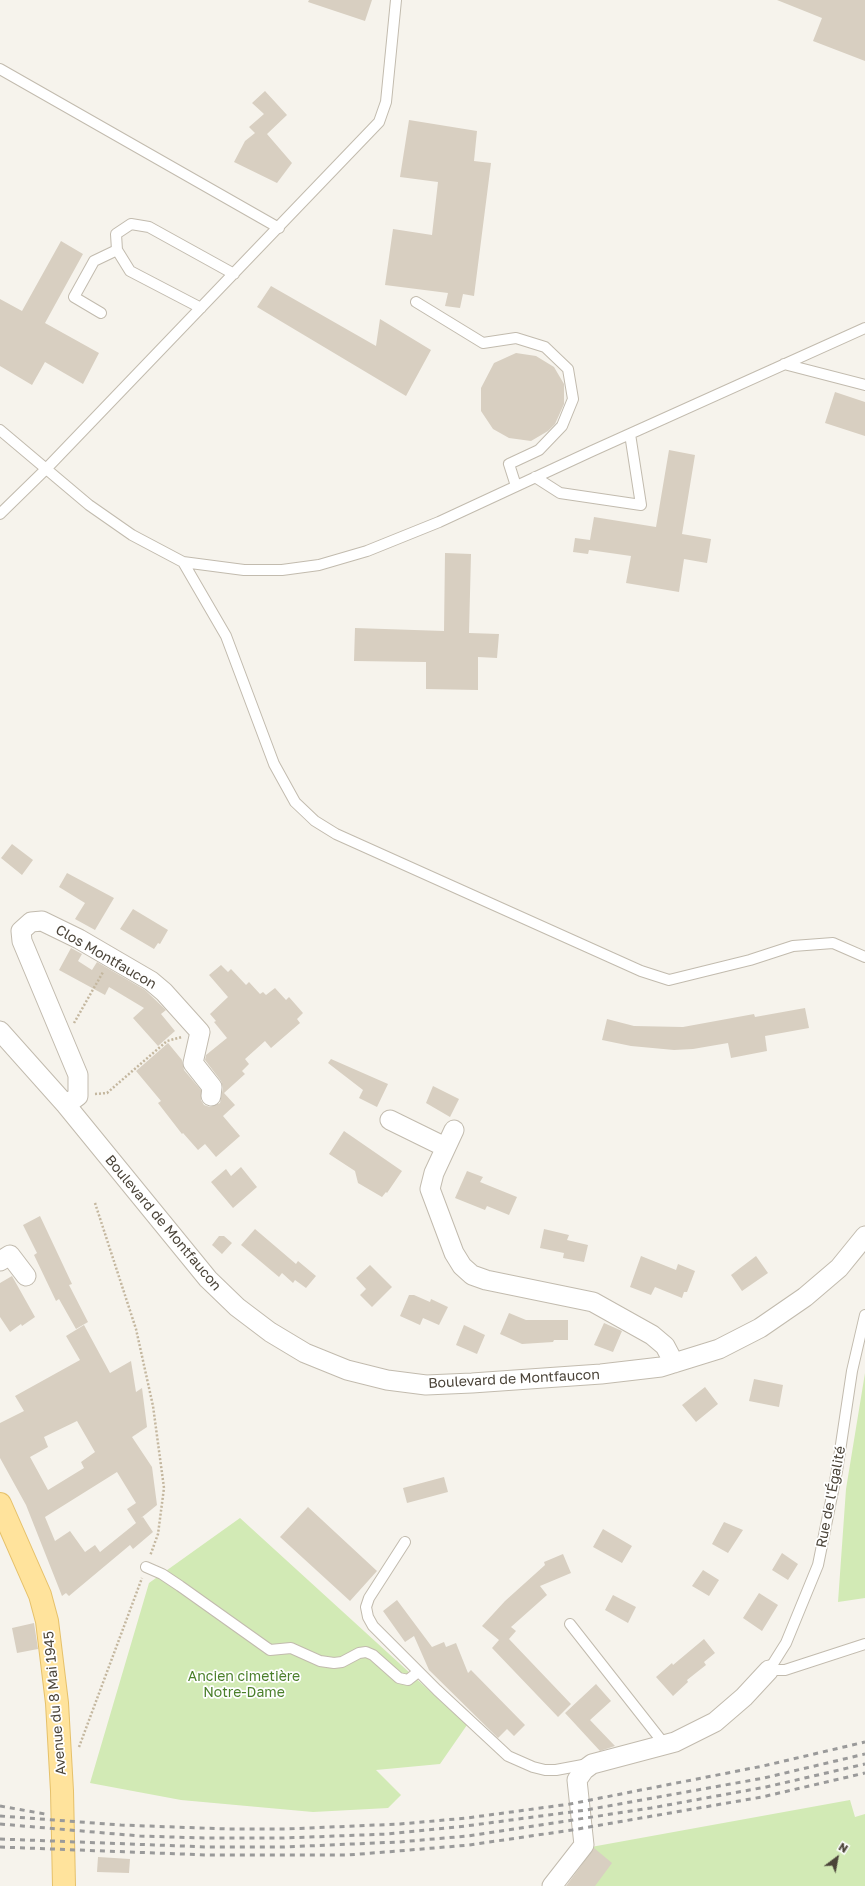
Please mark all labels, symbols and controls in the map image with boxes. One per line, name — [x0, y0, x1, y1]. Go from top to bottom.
street label: Clos Montfaucon — [53, 921, 159, 993]
street label: Boulevard de Montfaucon — [101, 1152, 225, 1294]
street label: Boulevard de Montfaucon — [428, 1366, 600, 1392]
street label: Rue de l'Égalité — [813, 1445, 849, 1549]
street label: Avenue du 8 Mai 1945 — [40, 1630, 70, 1776]
park label: Ancien cimetière Notre-Dame — [188, 1669, 300, 1702]
north arrow — [817, 1838, 857, 1878]
text: N — [837, 1840, 851, 1855]

